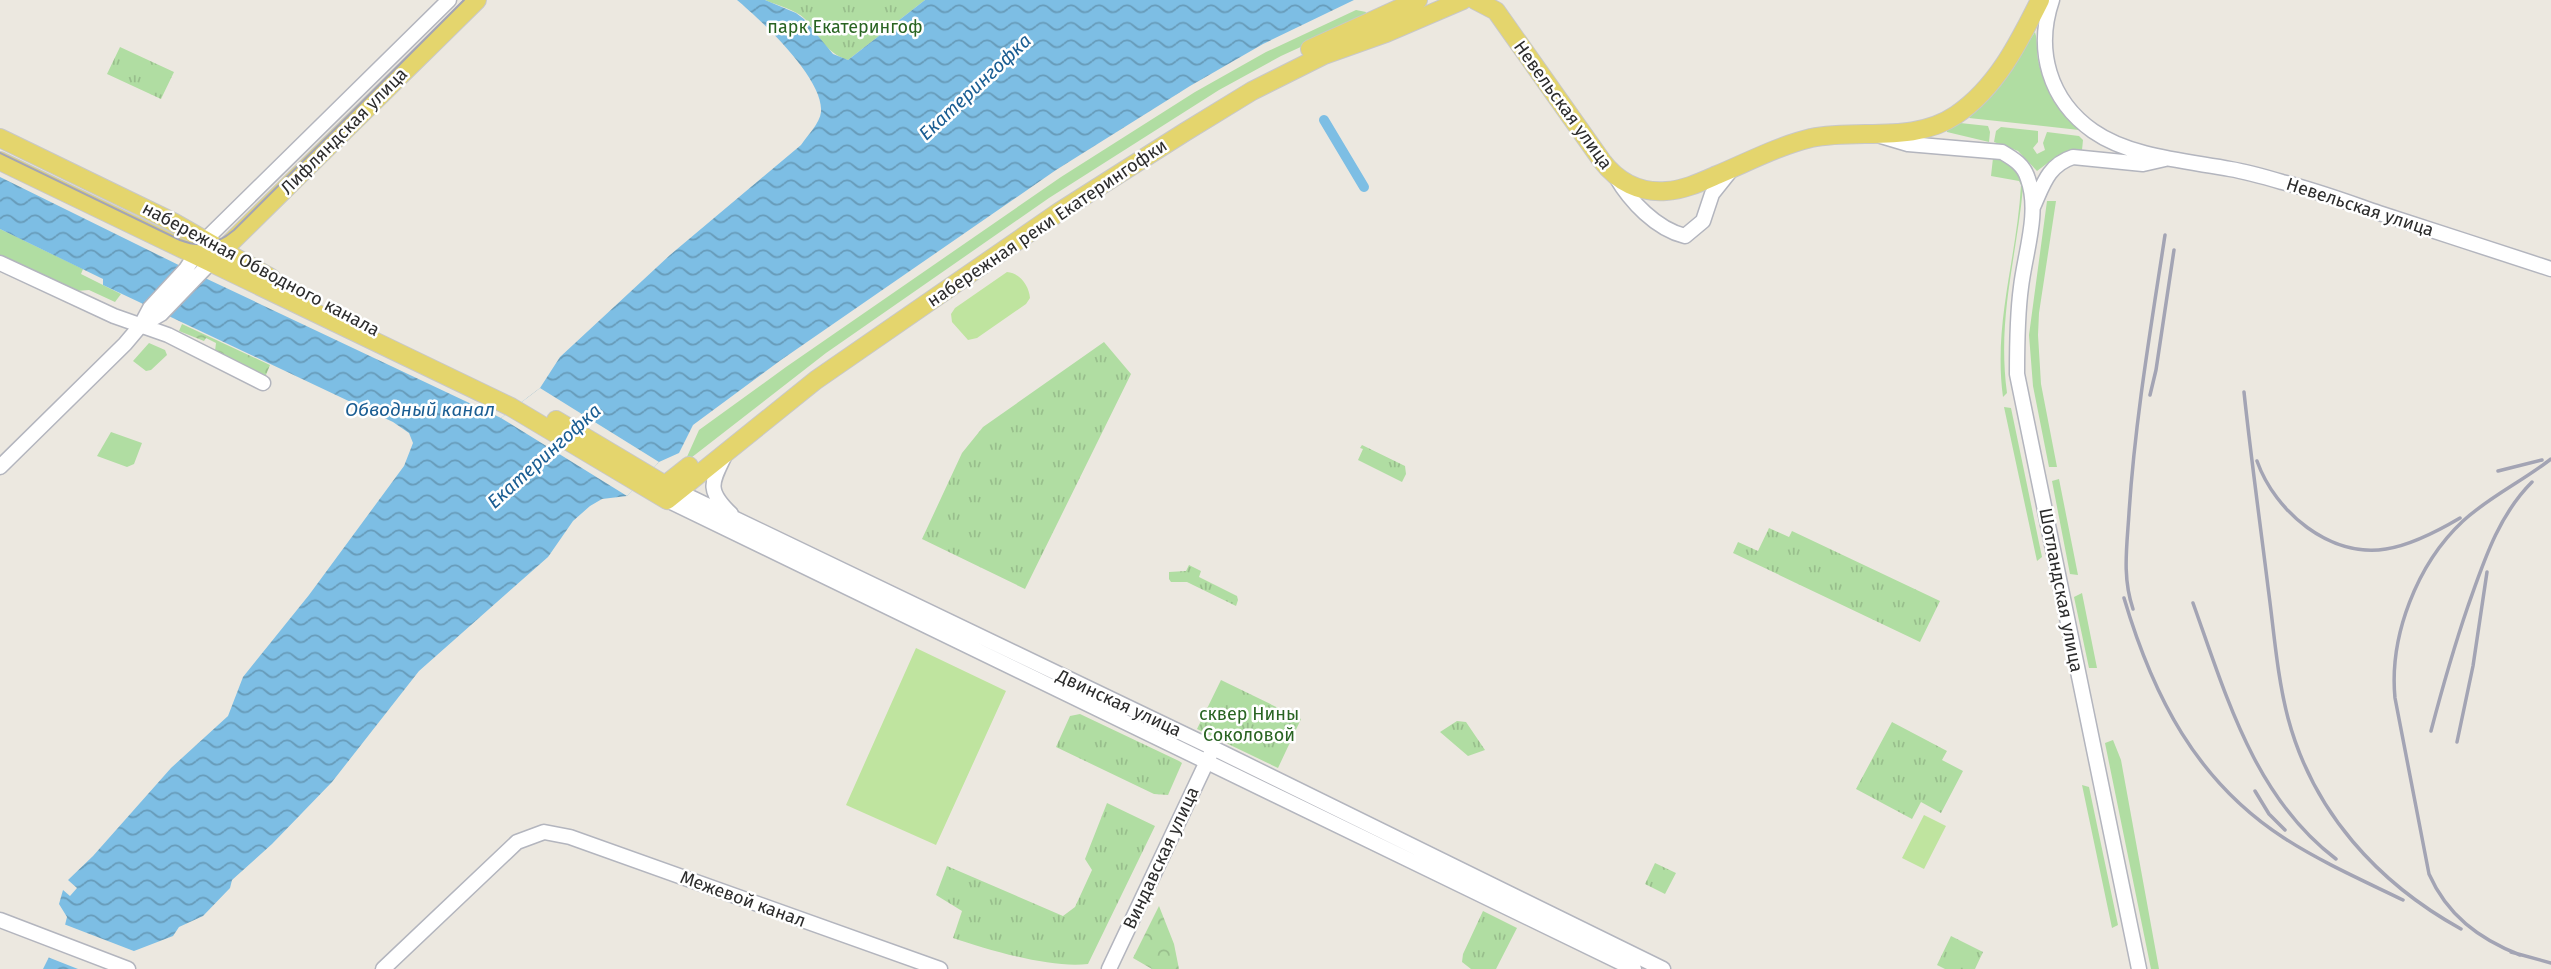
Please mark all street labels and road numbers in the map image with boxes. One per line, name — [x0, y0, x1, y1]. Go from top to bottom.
street label: Невельская улица — [1509, 36, 1617, 174]
street label: Лифляндская улица — [276, 63, 412, 199]
street label: набережная реки Екатерингофки — [923, 134, 1171, 312]
street label: Невельская улица — [2283, 173, 2437, 241]
street label: набережная Обводного канала — [139, 197, 383, 341]
street label: Шотландская улица — [2034, 506, 2088, 674]
street label: Двинская улица — [1052, 664, 1185, 741]
street label: Виндавская улица — [1118, 783, 1204, 933]
street label: Межевой канал — [677, 866, 809, 932]

